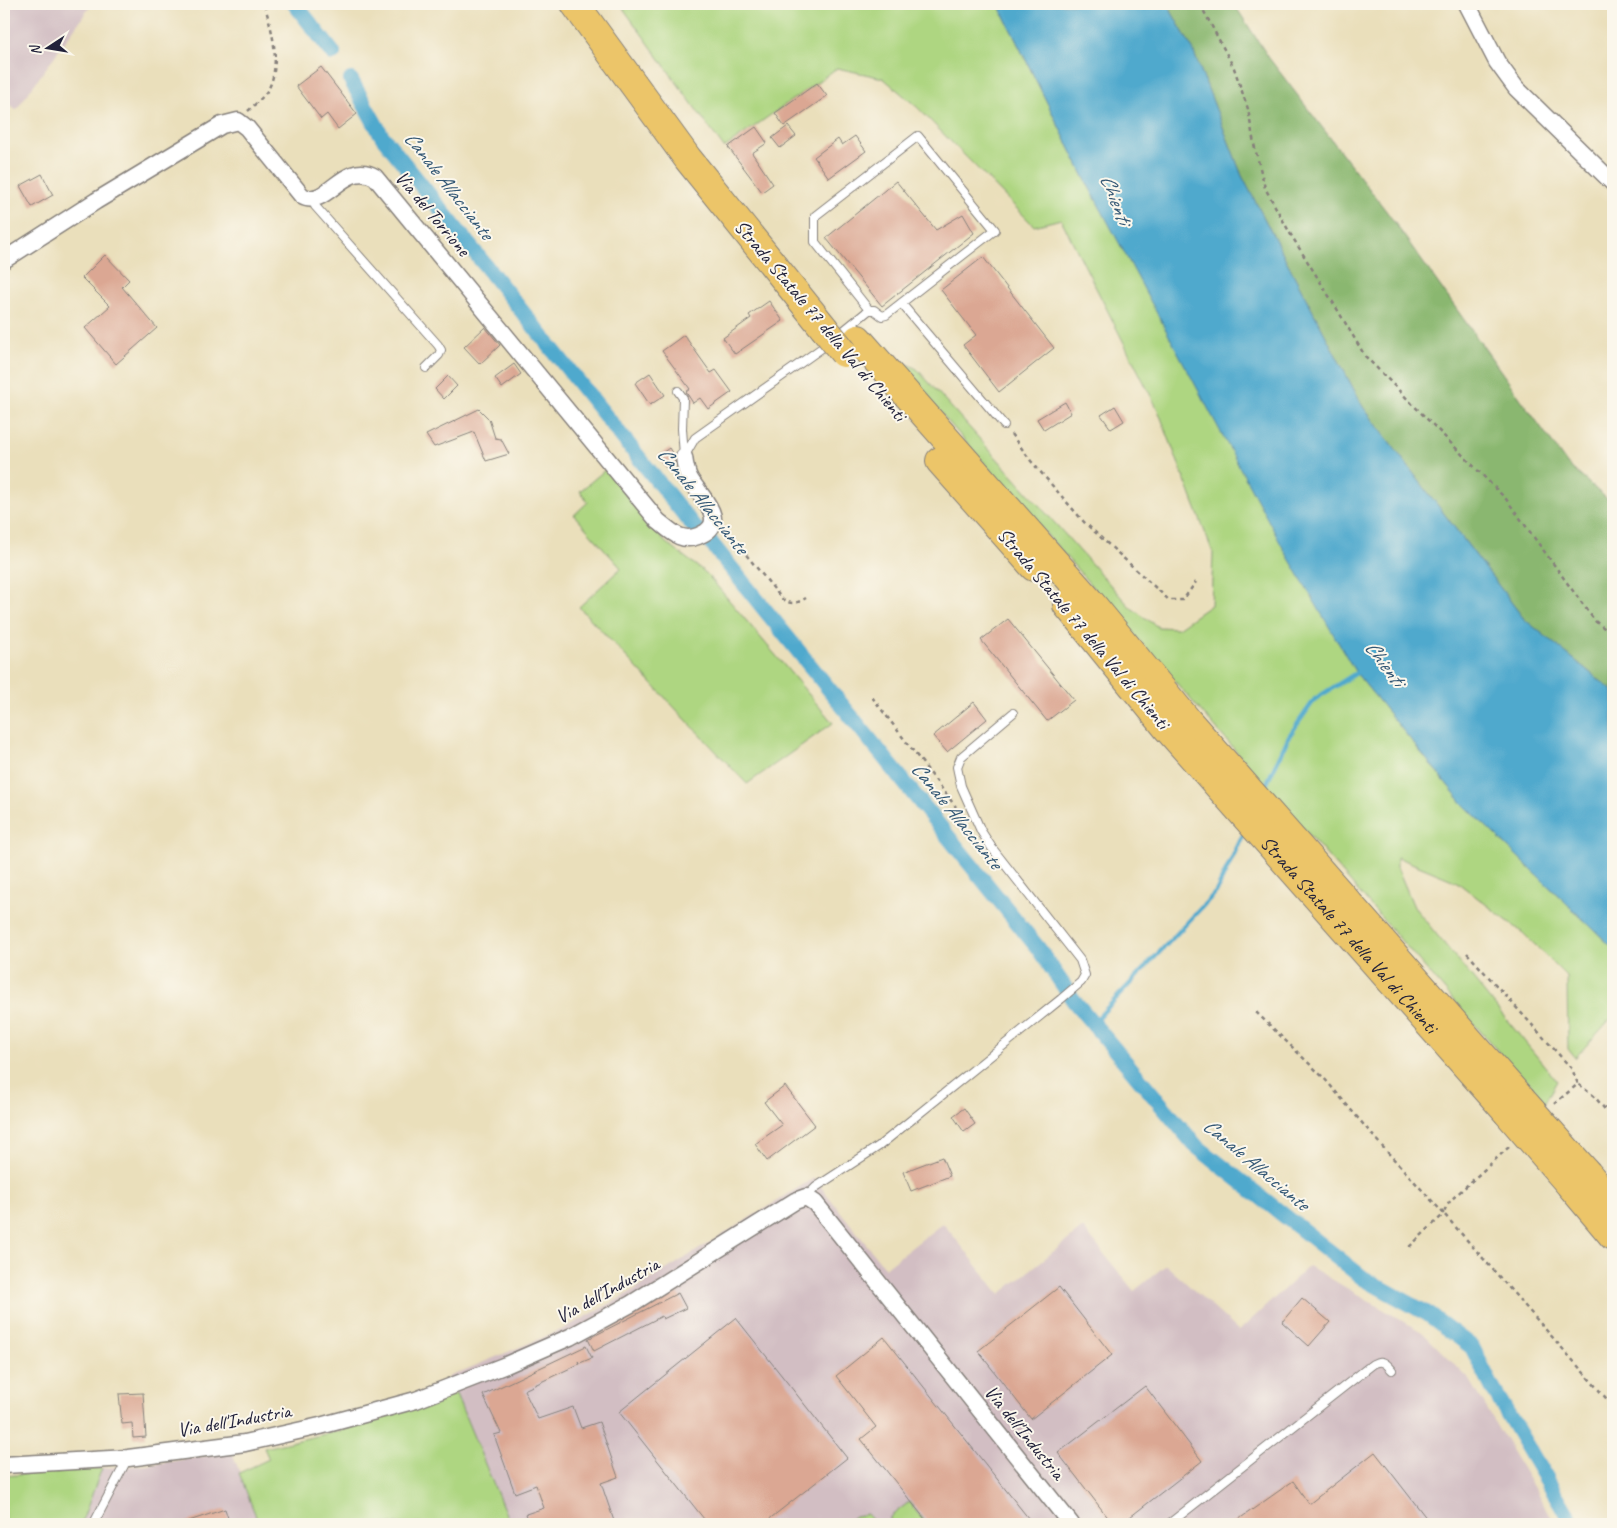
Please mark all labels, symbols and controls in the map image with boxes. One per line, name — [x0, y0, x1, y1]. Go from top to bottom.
north arrow — [22, 22, 72, 72]
text: N — [26, 42, 45, 57]
water label: Canale Allacciante — [399, 126, 501, 247]
street label: Via del Torrione — [390, 165, 477, 262]
water label: Chienti — [1095, 171, 1139, 232]
street label: Strada Statale 77 della Val di Chienti — [729, 214, 914, 428]
water label: Canale Allacciante — [652, 441, 756, 561]
street label: Strada Statale 77 della Val di Chienti — [992, 522, 1177, 736]
water label: Chienti — [1359, 635, 1414, 695]
water label: Canale Allacciante — [906, 756, 1010, 876]
street label: Strada Statale 77 della Val di Chienti — [1255, 831, 1445, 1040]
water label: Canale Allacciante — [1198, 1112, 1317, 1218]
street label: Via dell'Industria — [551, 1251, 665, 1329]
street label: Via dell'Industria — [979, 1380, 1071, 1486]
street label: Via dell'Industria — [176, 1398, 294, 1443]

